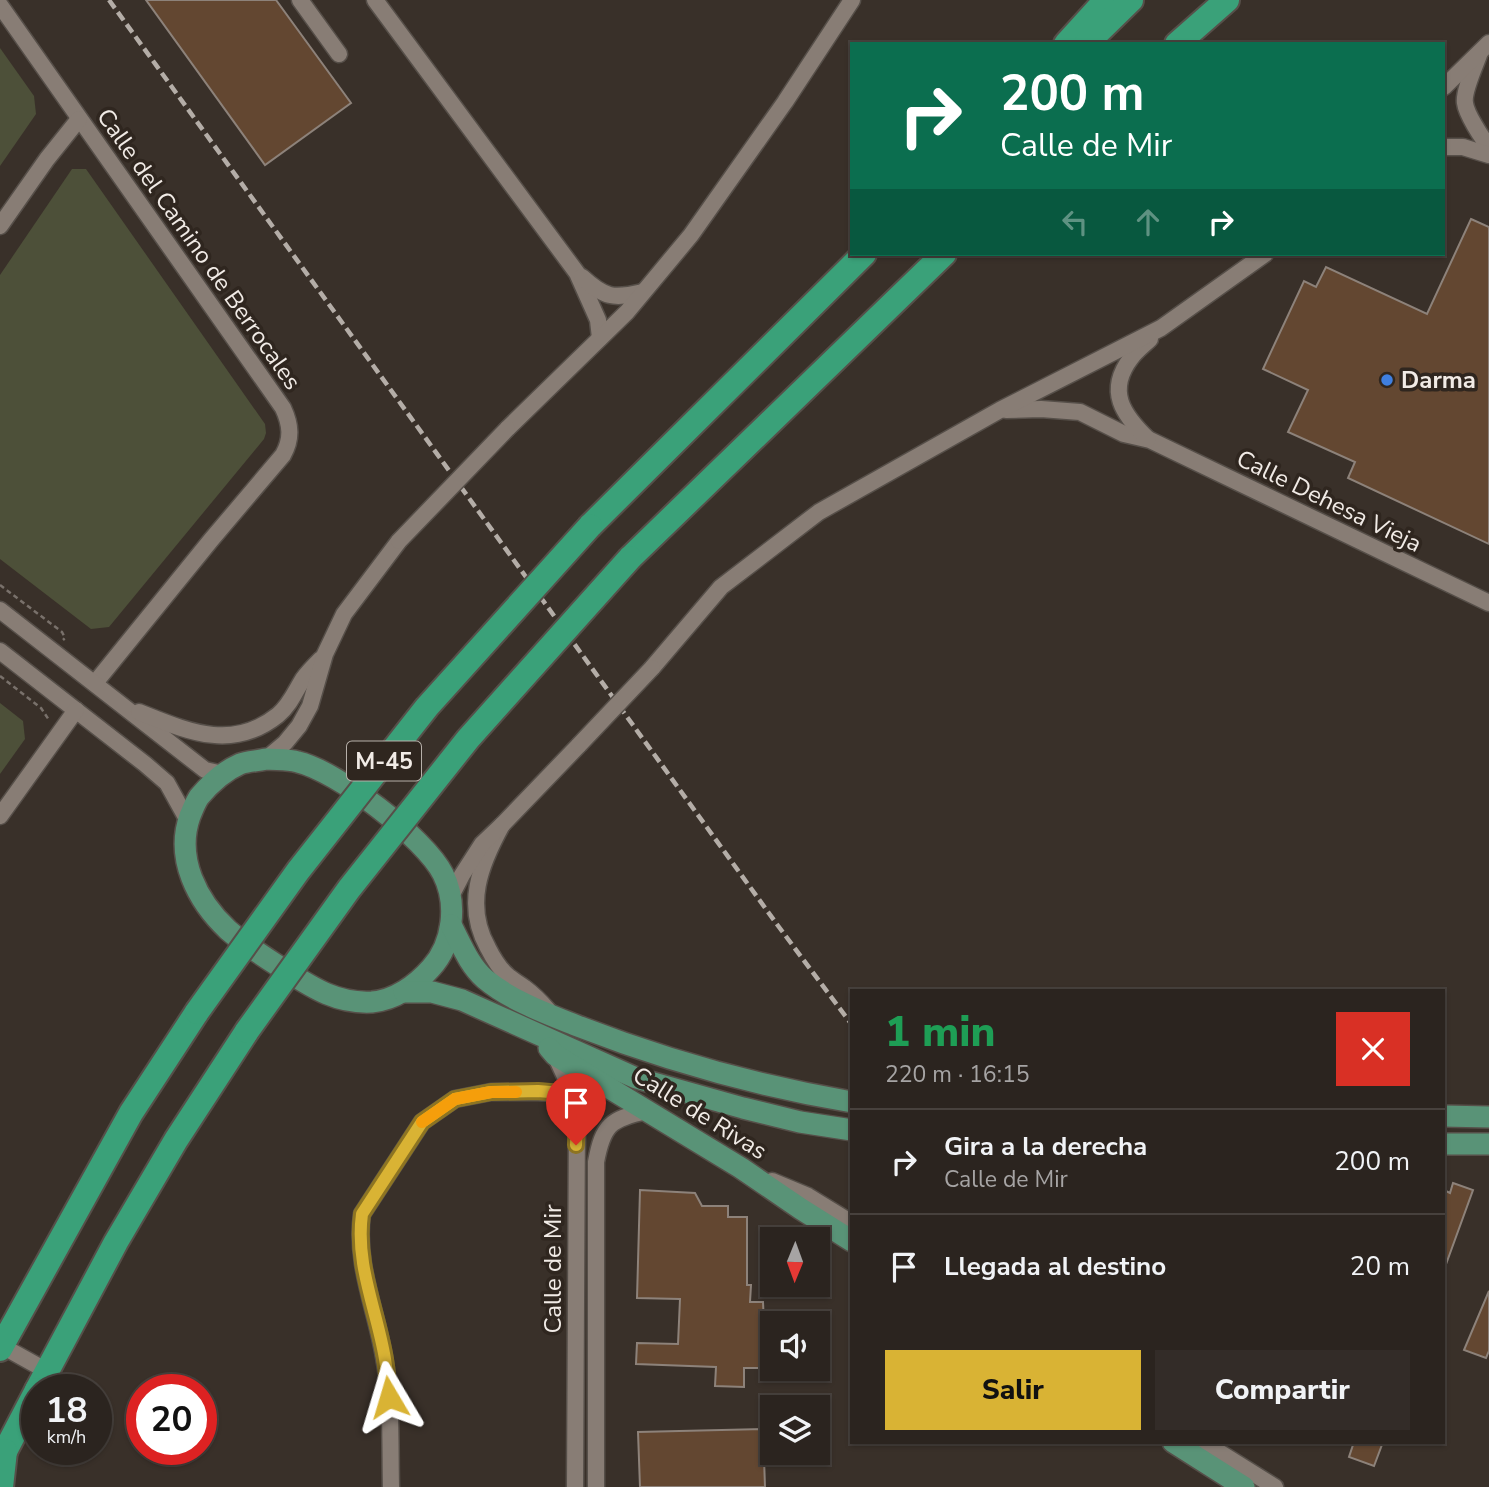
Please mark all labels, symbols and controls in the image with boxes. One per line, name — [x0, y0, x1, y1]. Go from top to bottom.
text: 200 m — [1000, 60, 1144, 127]
icon: right — [885, 70, 976, 161]
street label: Calle del Camino de Berrocales — [89, 102, 309, 396]
text: Calle de Mir — [1000, 124, 1172, 167]
icon: left — [1056, 203, 1094, 241]
icon: ahead — [1129, 203, 1167, 241]
icon: right — [1202, 203, 1240, 241]
place label: Darma — [1401, 364, 1476, 396]
marker: Darma — [1379, 372, 1395, 388]
street label: Calle Dehesa Vieja — [1231, 442, 1427, 560]
road number: M-45 — [347, 741, 421, 780]
text: 1 min — [885, 1004, 995, 1061]
button: close — [1336, 1012, 1410, 1086]
street label: Calle de Rivas — [627, 1059, 773, 1167]
text: 220 m · 16:15 — [885, 1059, 1030, 1090]
pin — [546, 1073, 606, 1145]
icon: arrive — [557, 1084, 595, 1122]
text: Gira a la derecha — [944, 1129, 1147, 1164]
icon: right — [885, 1143, 923, 1181]
text: 200 m — [1334, 1144, 1410, 1179]
text: Calle de Mir — [944, 1164, 1068, 1195]
street label: Calle de Mir — [537, 1204, 569, 1334]
north arrow — [760, 1227, 830, 1297]
map controls — [760, 1227, 830, 1465]
icon: arrive — [885, 1248, 923, 1286]
text: Llegada al destino — [944, 1249, 1166, 1284]
text: 20 m — [1350, 1249, 1410, 1284]
button: sound — [760, 1311, 830, 1381]
button: Salir — [885, 1350, 1141, 1430]
button: Compartir — [1155, 1350, 1410, 1430]
position arrow — [352, 1360, 426, 1434]
speed limit sign: 20 — [126, 1374, 217, 1465]
text: 18 — [45, 1387, 88, 1434]
button: layers — [760, 1395, 830, 1465]
text: km/h — [47, 1425, 86, 1449]

